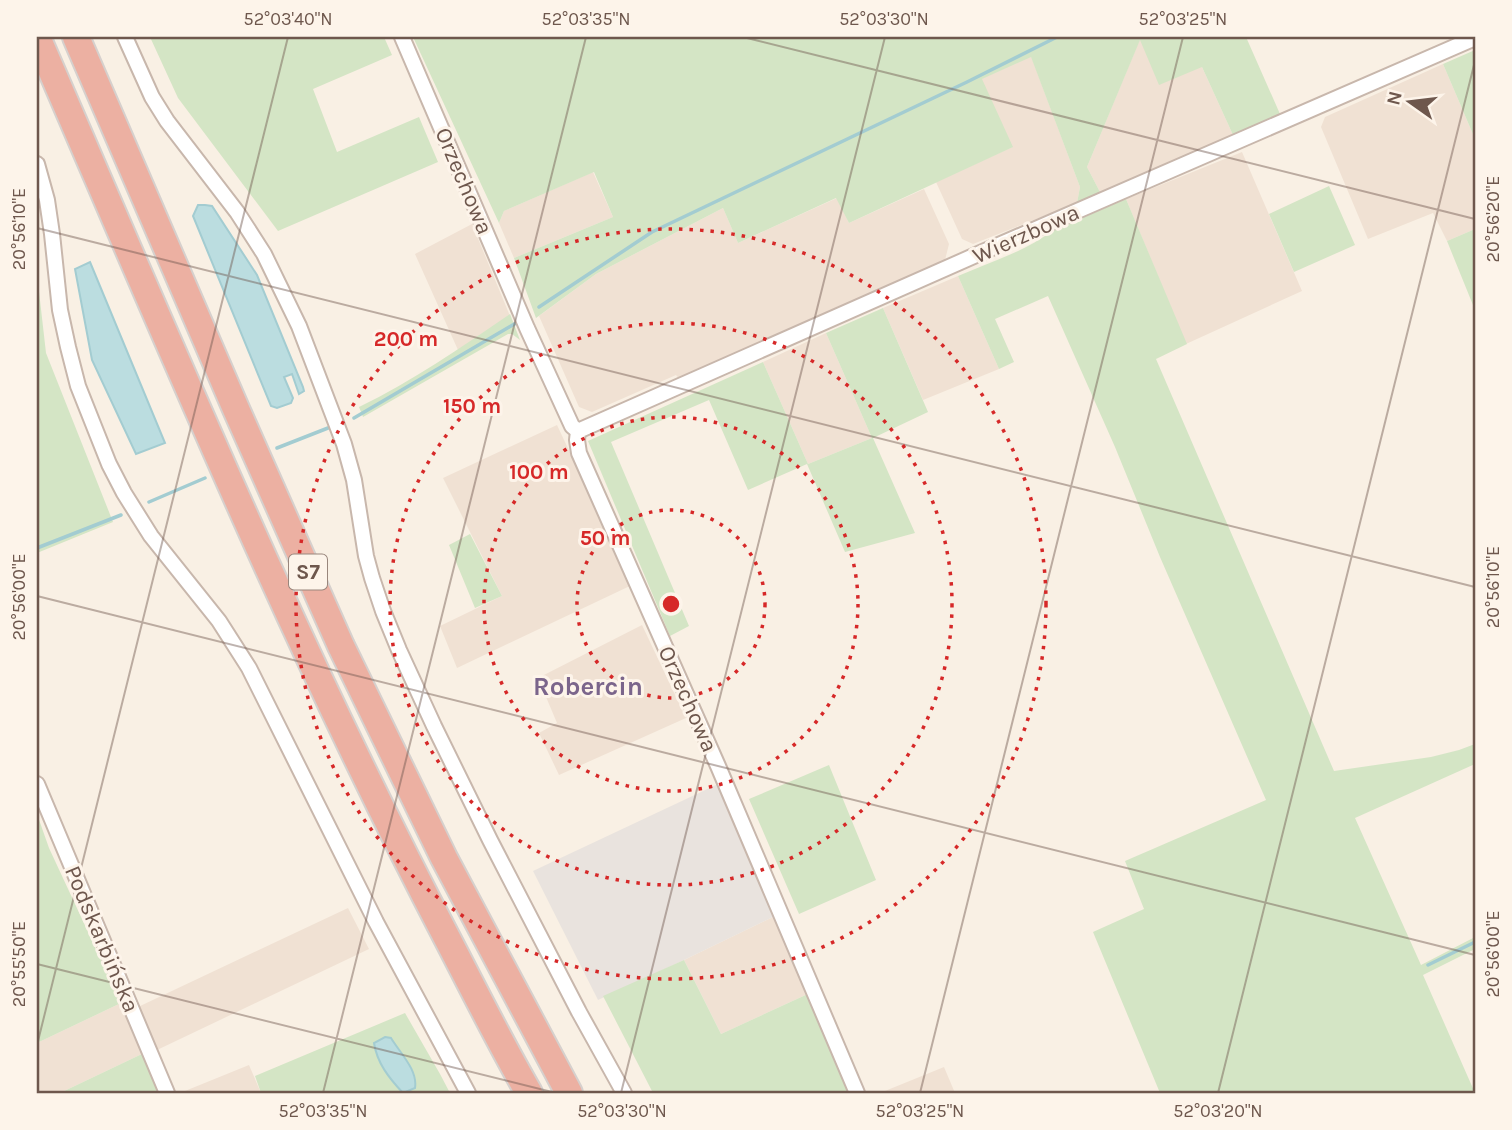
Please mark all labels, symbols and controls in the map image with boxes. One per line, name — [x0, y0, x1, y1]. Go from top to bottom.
text: 52°03'40"N — [243, 8, 333, 30]
text: 52°03'35"N — [541, 8, 631, 30]
text: 52°03'30"N — [839, 8, 929, 30]
text: 52°03'25"N — [1139, 8, 1227, 30]
north arrow — [1376, 66, 1446, 136]
text: N — [1382, 89, 1407, 107]
street label: Orzechowa — [429, 123, 499, 239]
text: 20°56'20"E — [1482, 176, 1504, 262]
text: 20°56'10"E — [8, 188, 30, 270]
street label: Wierzbowa — [968, 198, 1084, 270]
text: 200 m — [374, 327, 438, 351]
text: 150 m — [443, 394, 501, 418]
text: 100 m — [509, 460, 569, 484]
text: 50 m — [580, 526, 630, 550]
text: 20°56'10"E — [1482, 546, 1504, 628]
text: 20°56'00"E — [8, 553, 30, 641]
road number: S7 — [289, 554, 327, 590]
centre of rings — [659, 592, 683, 616]
street label: Orzechowa — [653, 642, 723, 756]
district label: Robercin — [533, 671, 643, 702]
street label: Podskarbińska — [59, 861, 145, 1017]
text: 20°56'00"E — [1482, 910, 1504, 998]
text: 20°55'50"E — [8, 921, 30, 1007]
text: 52°03'35"N — [278, 1100, 368, 1122]
text: 52°03'30"N — [577, 1100, 667, 1122]
text: 52°03'25"N — [876, 1100, 964, 1122]
text: 52°03'20"N — [1173, 1100, 1263, 1122]

